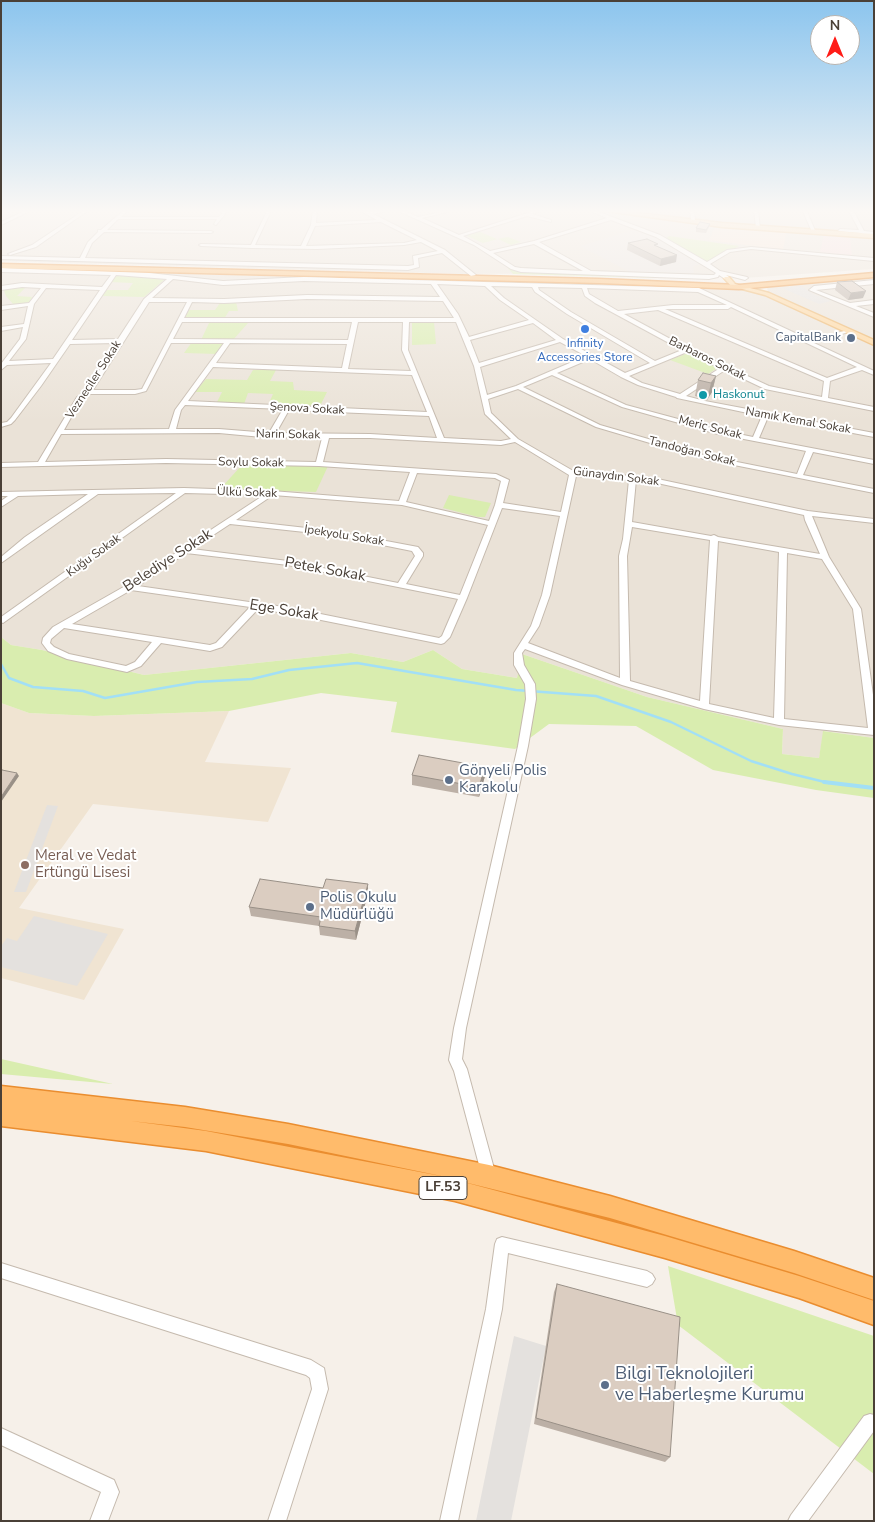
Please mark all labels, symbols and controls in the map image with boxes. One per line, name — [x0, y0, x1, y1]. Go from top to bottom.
north arrow — [810, 15, 860, 65]
text: N — [830, 16, 840, 35]
marker: Infinity Accessories Store — [579, 323, 591, 335]
place label: CapitalBank — [776, 331, 841, 345]
marker: CapitalBank — [845, 332, 857, 344]
street label: Barbaros Sokak — [666, 334, 748, 384]
place label: Infinity Accessories Store — [537, 337, 633, 365]
street label: Vezneciler Sokak — [63, 338, 125, 422]
place label: Haskonut — [713, 388, 765, 402]
marker: Haskonut — [697, 389, 709, 401]
street label: Şenova Sokak — [269, 400, 345, 418]
street label: Namık Kemal Sokak — [744, 405, 852, 437]
street label: Meriç Sokak — [677, 413, 743, 443]
street label: Narin Sokak — [256, 427, 320, 443]
street label: Tandoğan Sokak — [647, 434, 737, 470]
street label: Soylu Sokak — [218, 455, 284, 471]
street label: Günaydın Sokak — [572, 465, 660, 489]
street label: Ülkü Sokak — [217, 485, 277, 501]
street label: İpekyolu Sokak — [303, 523, 385, 549]
street label: Belediye Sokak — [120, 526, 216, 596]
street label: Kuğu Sokak — [64, 532, 124, 580]
street label: Petek Sokak — [283, 554, 367, 586]
street label: Ege Sokak — [248, 597, 320, 625]
place label: Gönyeli Polis Karakolu — [459, 762, 547, 797]
marker: Gönyeli Polis Karakolu — [443, 774, 455, 786]
place label: Meral ve Vedat Ertüngü Lisesi — [35, 847, 136, 882]
marker: Meral ve Vedat Ertüngü Lisesi — [19, 859, 31, 871]
place label: Polis Okulu Müdürlüğü — [320, 889, 397, 924]
marker: Polis Okulu Müdürlüğü — [304, 901, 316, 913]
road number: LF.53 — [419, 1176, 467, 1200]
place label: Bilgi Teknolojileri ve Haberleşme Kurumu — [615, 1364, 804, 1406]
marker: Bilgi Teknolojileri ve Haberleşme Kurumu — [599, 1379, 611, 1391]

